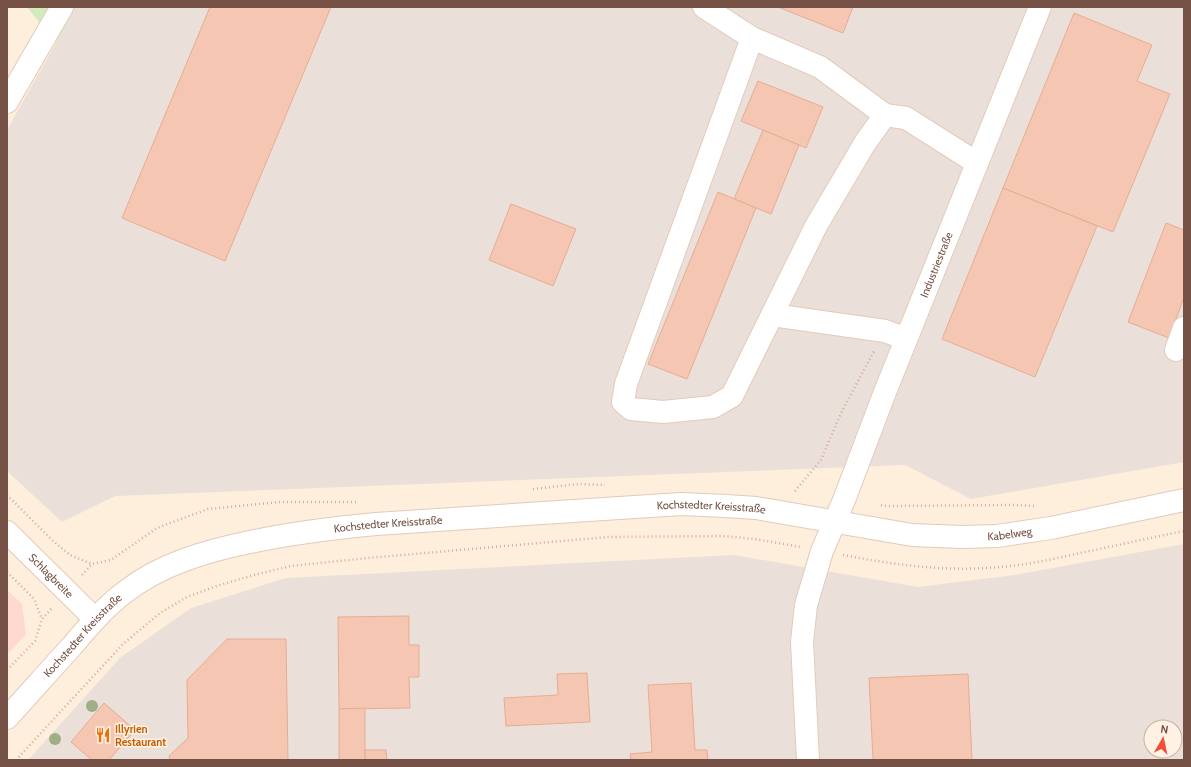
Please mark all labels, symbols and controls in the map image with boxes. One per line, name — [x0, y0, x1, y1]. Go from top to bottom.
street label: Industriestraße — [917, 230, 956, 299]
street label: Kochstedter Kreisstraße — [656, 497, 767, 517]
street label: Kochstedter Kreisstraße — [333, 513, 443, 535]
street label: Kabelweg — [987, 524, 1033, 543]
street label: Schlagbreite — [26, 550, 77, 601]
street label: Kochstedter Kreisstraße — [40, 590, 125, 680]
north arrow — [1143, 719, 1183, 759]
place label: Illyrien Restaurant — [115, 722, 166, 749]
text: N — [1160, 722, 1170, 737]
restaurant icon: Illyrien Restaurant — [94, 726, 112, 744]

